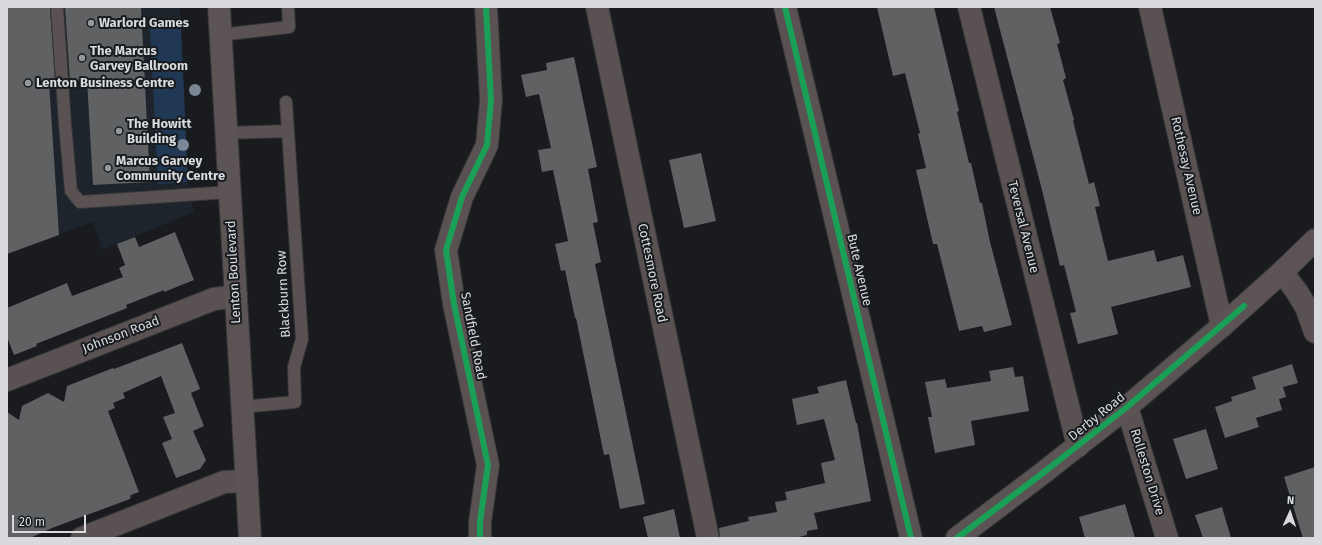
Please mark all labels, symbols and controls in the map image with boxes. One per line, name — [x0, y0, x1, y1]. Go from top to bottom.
place label: Warlord Games — [99, 15, 189, 31]
marker: Warlord Games — [86, 18, 96, 28]
place label: The Marcus Garvey Ballroom — [90, 43, 188, 74]
marker: The Marcus Garvey Ballroom — [77, 53, 87, 63]
place label: Lenton Business Centre — [36, 75, 175, 91]
marker: Lenton Business Centre — [23, 78, 33, 88]
street label: Rothesay Avenue — [1167, 115, 1205, 217]
place label: The Howitt Building — [127, 116, 191, 147]
marker: The Howitt Building — [114, 126, 124, 136]
place label: Marcus Garvey Community Centre — [116, 153, 225, 184]
marker: Marcus Garvey Community Centre — [103, 163, 113, 173]
street label: Teversal Avenue — [1004, 179, 1042, 275]
street label: Lenton Boulevard — [224, 220, 244, 324]
street label: Cottesmore Road — [634, 222, 670, 324]
street label: Bute Avenue — [843, 232, 875, 308]
street label: Blackburn Row — [274, 250, 294, 338]
street label: Sandfield Road — [457, 291, 489, 381]
street label: Johnson Road — [80, 313, 162, 357]
street label: Derby Road — [1066, 390, 1128, 444]
street label: Rolleston Drive — [1126, 427, 1168, 517]
north arrow — [1270, 493, 1310, 533]
text: N — [1287, 494, 1295, 507]
scale bar — [14, 507, 88, 533]
text: 20 m — [19, 515, 45, 529]

